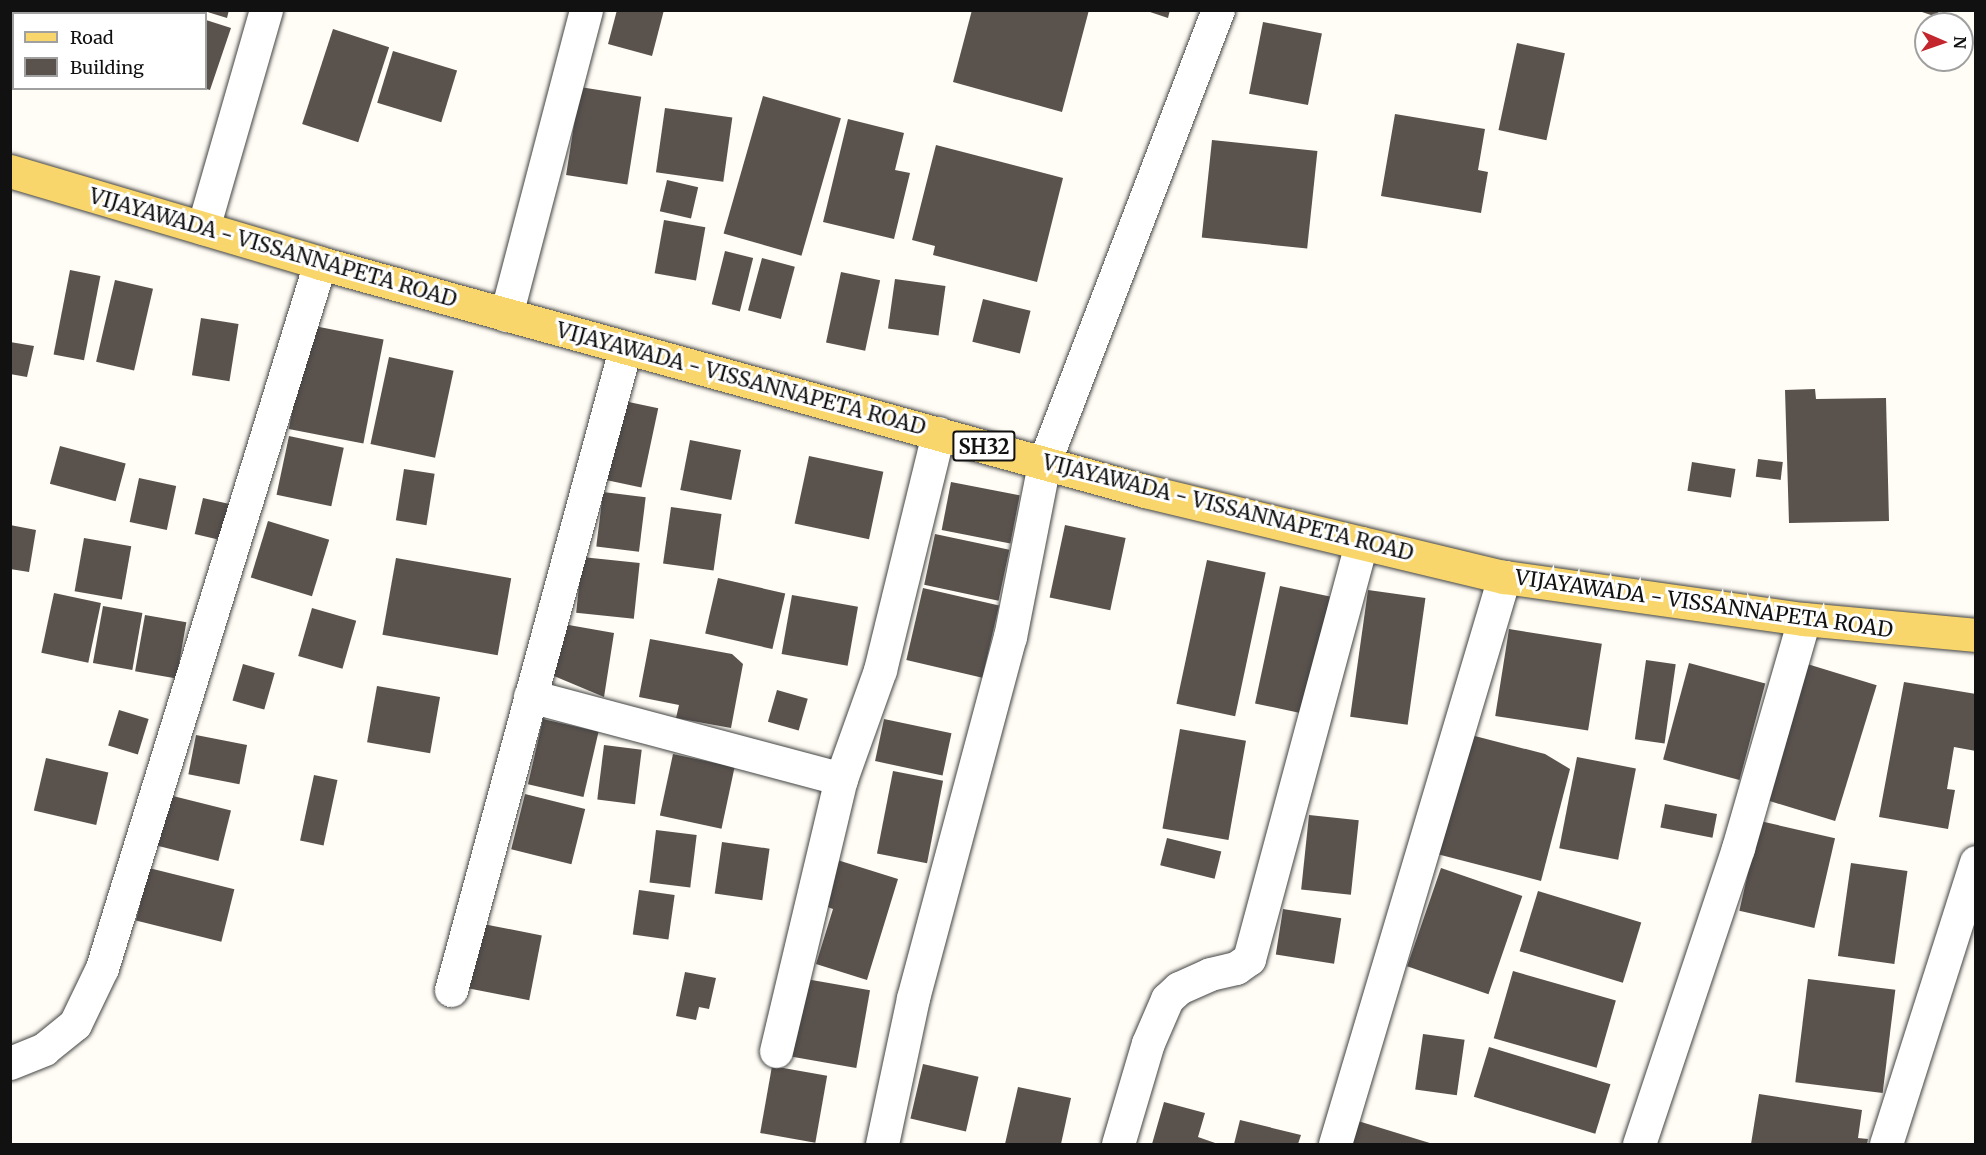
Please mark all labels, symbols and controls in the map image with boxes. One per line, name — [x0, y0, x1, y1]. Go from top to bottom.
legend — [12, 12, 207, 90]
north arrow — [1914, 12, 1974, 72]
text: Road — [70, 26, 114, 49]
text: N — [1950, 36, 1970, 49]
text: Building — [70, 56, 144, 79]
street label: VIJAYAWADA - VISSANNAPETA ROAD — [86, 183, 460, 313]
street label: VIJAYAWADA - VISSANNAPETA ROAD — [554, 317, 928, 441]
road number: SH32 — [951, 429, 1017, 463]
street label: VIJAYAWADA - VISSANNAPETA ROAD — [1040, 450, 1416, 566]
street label: VIJAYAWADA - VISSANNAPETA ROAD — [1513, 565, 1895, 643]

